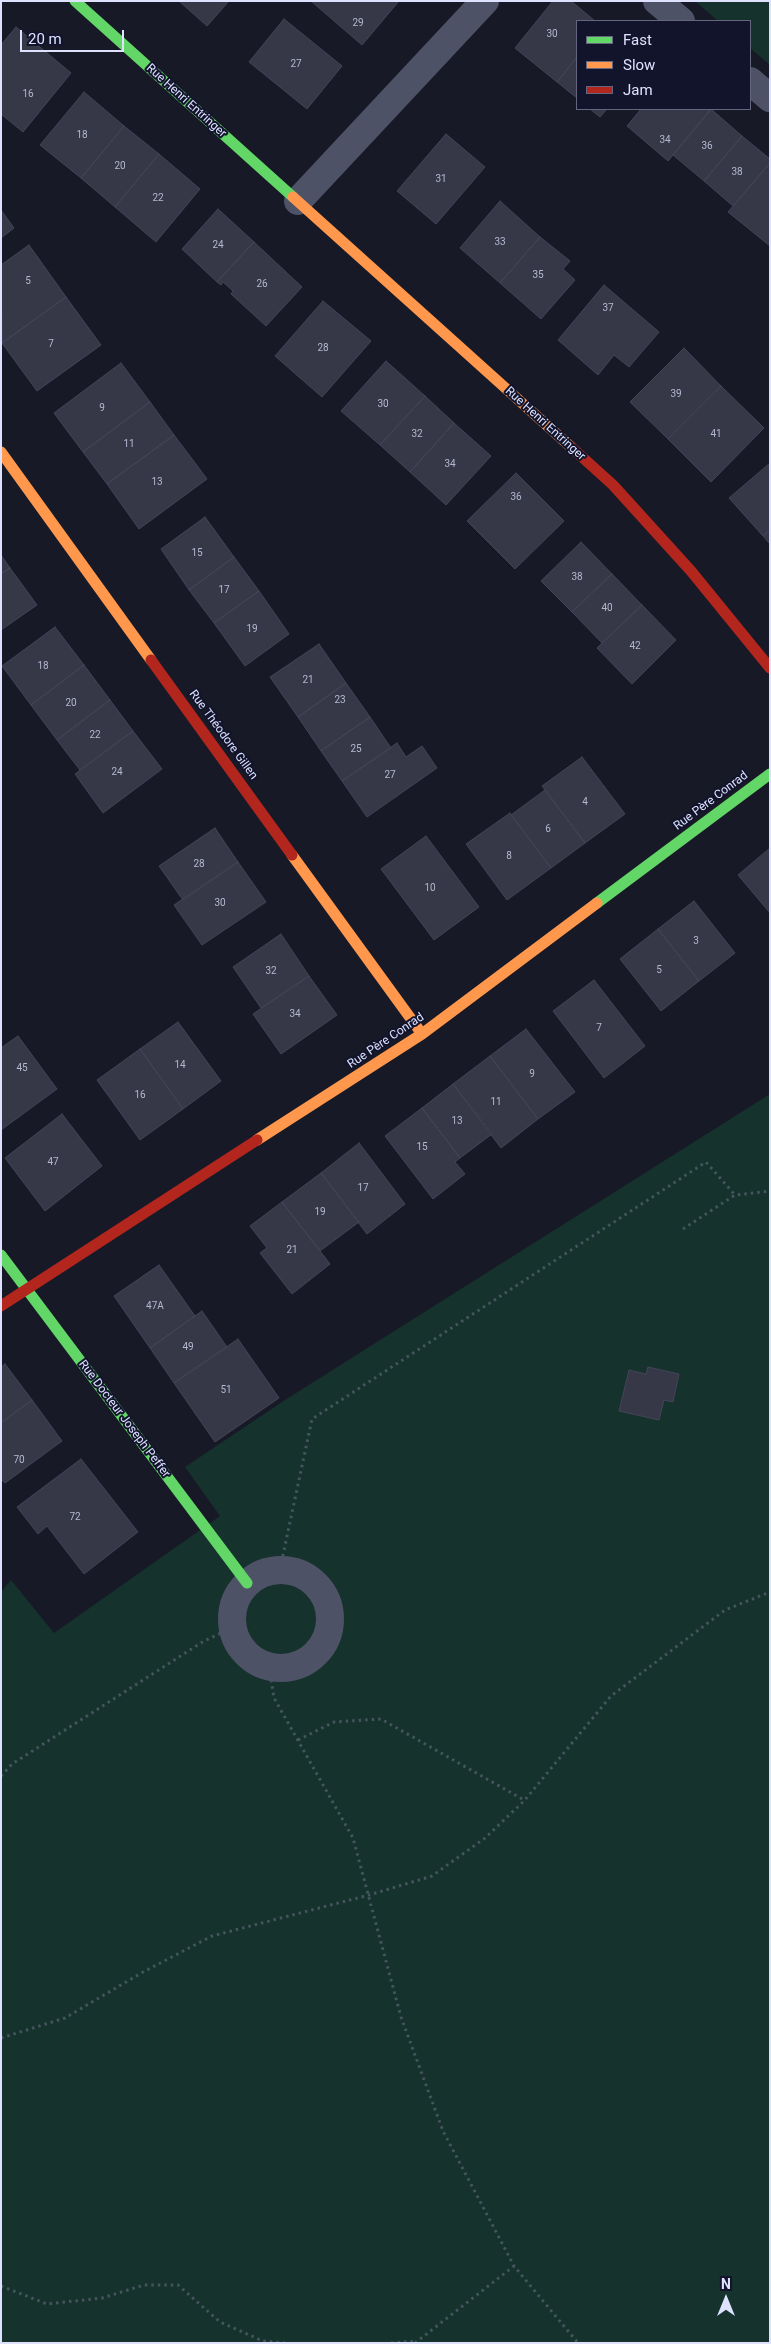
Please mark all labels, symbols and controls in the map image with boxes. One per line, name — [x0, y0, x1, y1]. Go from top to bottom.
house number: 29 — [352, 17, 364, 29]
scale bar — [22, 20, 126, 52]
legend — [576, 20, 751, 110]
house number: 30 — [546, 28, 558, 40]
text: 20 m — [28, 30, 62, 48]
text: Fast — [623, 31, 652, 49]
text: Slow — [623, 56, 655, 74]
house number: 27 — [290, 58, 302, 70]
street label: Rue Henri Entringer — [143, 61, 229, 141]
text: Jam — [623, 81, 653, 99]
house number: 16 — [22, 88, 34, 100]
house number: 18 — [76, 129, 88, 141]
house number: 34 — [659, 134, 671, 146]
house number: 36 — [701, 140, 713, 152]
house number: 20 — [114, 160, 126, 172]
house number: 38 — [731, 166, 743, 178]
house number: 31 — [435, 173, 447, 185]
house number: 22 — [152, 192, 164, 204]
house number: 33 — [494, 236, 506, 248]
house number: 24 — [212, 239, 224, 251]
house number: 35 — [532, 269, 544, 281]
house number: 5 — [25, 275, 31, 287]
house number: 26 — [256, 278, 268, 290]
house number: 37 — [602, 302, 614, 314]
house number: 7 — [48, 338, 54, 350]
house number: 28 — [317, 342, 329, 354]
street label: Rue Henri Entringer — [502, 384, 588, 464]
house number: 39 — [670, 388, 682, 400]
house number: 30 — [377, 398, 389, 410]
house number: 9 — [99, 402, 105, 414]
house number: 32 — [411, 428, 423, 440]
house number: 41 — [710, 428, 722, 440]
house number: 11 — [123, 438, 135, 450]
house number: 34 — [444, 458, 456, 470]
house number: 13 — [151, 476, 163, 488]
house number: 36 — [510, 491, 522, 503]
house number: 15 — [191, 547, 203, 559]
house number: 38 — [571, 571, 583, 583]
house number: 17 — [218, 584, 230, 596]
house number: 40 — [601, 602, 613, 614]
house number: 19 — [246, 623, 258, 635]
house number: 42 — [629, 640, 641, 652]
house number: 18 — [37, 660, 49, 672]
house number: 21 — [302, 674, 314, 686]
street label: Rue Théodore Gillen — [186, 687, 260, 783]
house number: 23 — [334, 694, 346, 706]
house number: 20 — [65, 697, 77, 709]
house number: 22 — [89, 729, 101, 741]
house number: 25 — [350, 743, 362, 755]
house number: 24 — [111, 766, 123, 778]
street label: Rue Père Conrad — [671, 768, 751, 834]
house number: 27 — [384, 769, 396, 781]
house number: 4 — [582, 796, 588, 808]
house number: 6 — [545, 823, 551, 835]
house number: 8 — [506, 850, 512, 862]
house number: 28 — [193, 858, 205, 870]
house number: 10 — [424, 882, 436, 894]
house number: 30 — [214, 897, 226, 909]
house number: 3 — [693, 935, 699, 947]
house number: 5 — [656, 964, 662, 976]
house number: 32 — [265, 965, 277, 977]
house number: 34 — [289, 1008, 301, 1020]
street label: Rue Père Conrad — [345, 1010, 427, 1072]
house number: 7 — [596, 1022, 602, 1034]
house number: 14 — [174, 1059, 186, 1071]
house number: 45 — [16, 1062, 28, 1074]
house number: 9 — [529, 1068, 535, 1080]
house number: 16 — [134, 1089, 146, 1101]
house number: 11 — [490, 1096, 502, 1108]
house number: 13 — [451, 1115, 463, 1127]
house number: 15 — [416, 1141, 428, 1153]
house number: 47 — [47, 1156, 59, 1168]
house number: 17 — [357, 1182, 369, 1194]
house number: 19 — [314, 1206, 326, 1218]
house number: 21 — [286, 1244, 298, 1256]
house number: 47A — [146, 1300, 164, 1312]
house number: 49 — [182, 1341, 194, 1353]
street label: Rue Docteur Joseph Peffer — [75, 1358, 173, 1480]
house number: 51 — [220, 1384, 232, 1396]
house number: 70 — [13, 1454, 25, 1466]
house number: 72 — [69, 1511, 81, 1523]
north arrow — [701, 2274, 751, 2324]
text: N — [721, 2276, 731, 2292]

